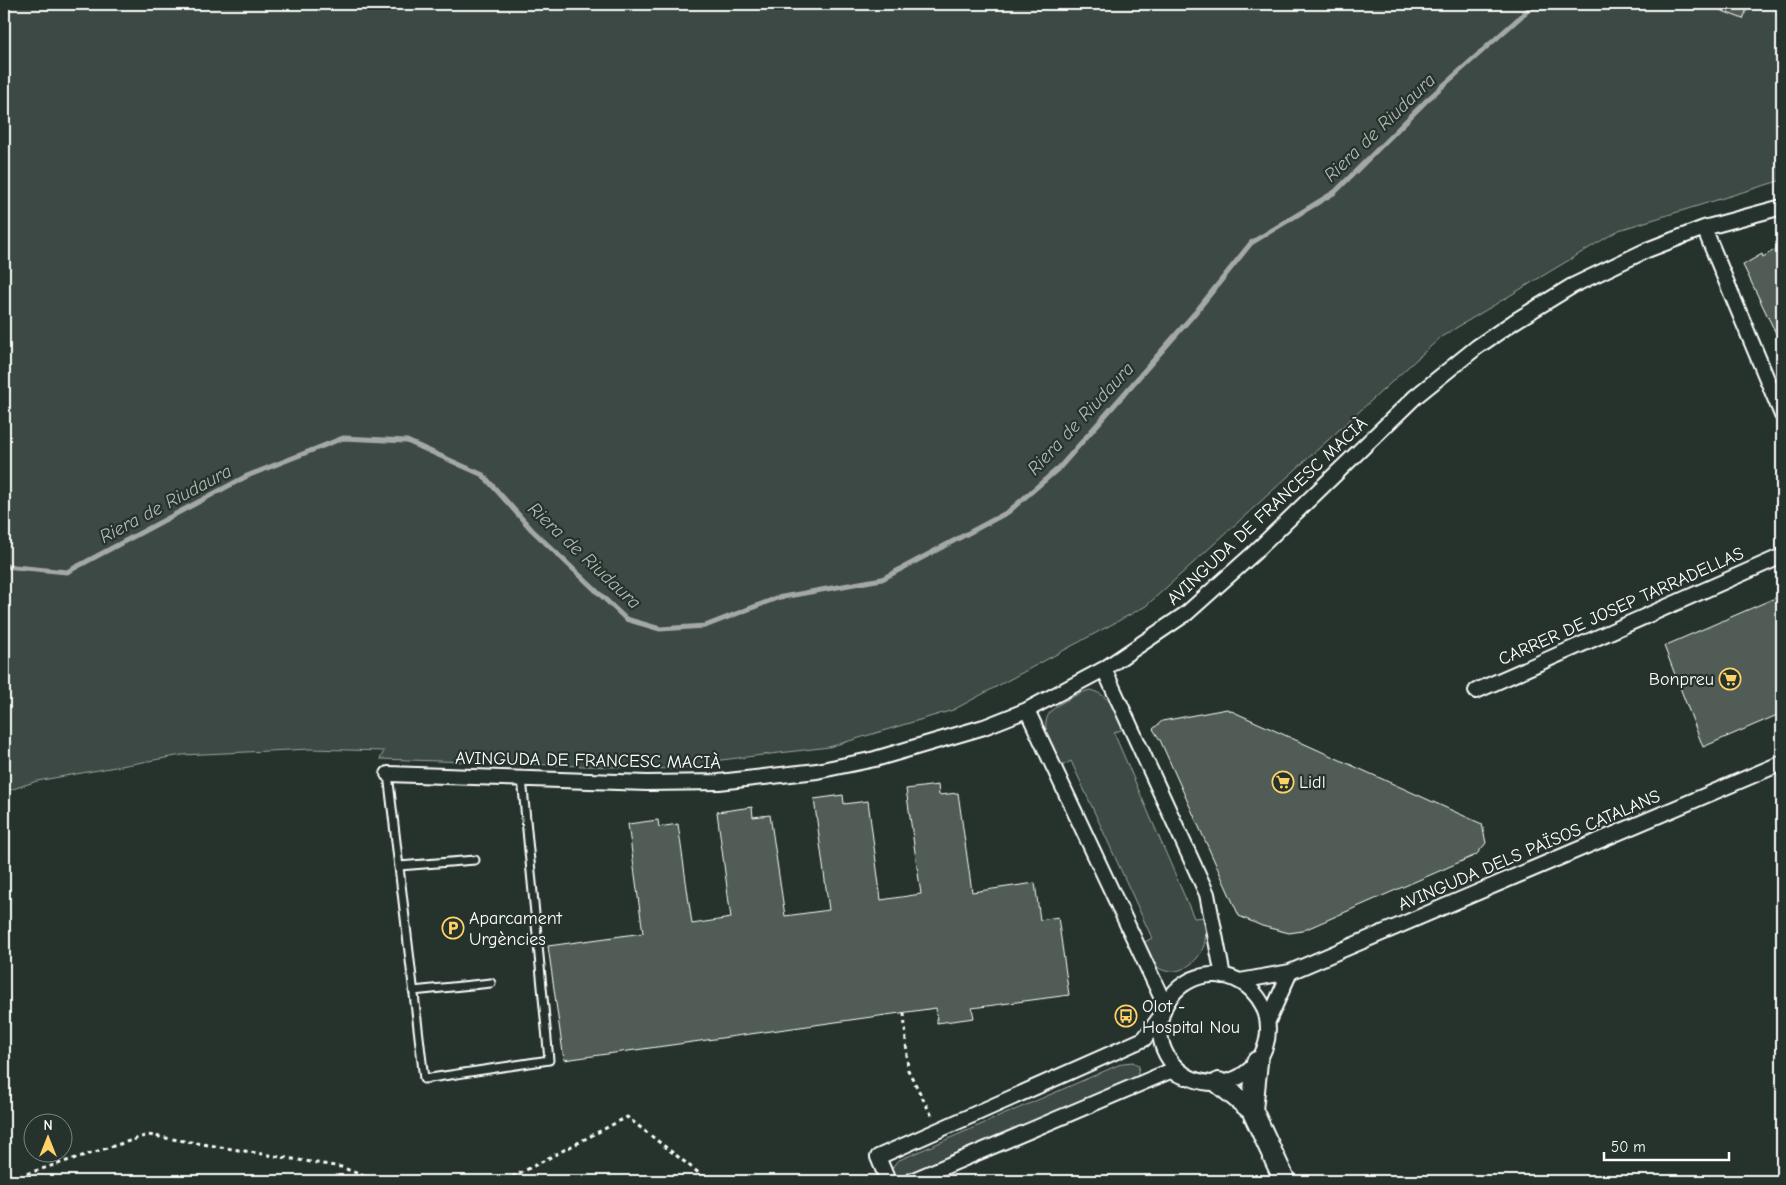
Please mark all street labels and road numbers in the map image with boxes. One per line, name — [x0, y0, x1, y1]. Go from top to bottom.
street label: AVINGUDA DE FRANCESC MACIÀ — [1162, 412, 1372, 610]
street label: CARRER DE JOSEP TARRADELLAS — [1495, 543, 1747, 670]
street label: AVINGUDA DE FRANCESC MACIÀ — [455, 747, 721, 773]
street label: AVINGUDA DELS PAÏSOS CATALANS — [1395, 786, 1663, 915]

